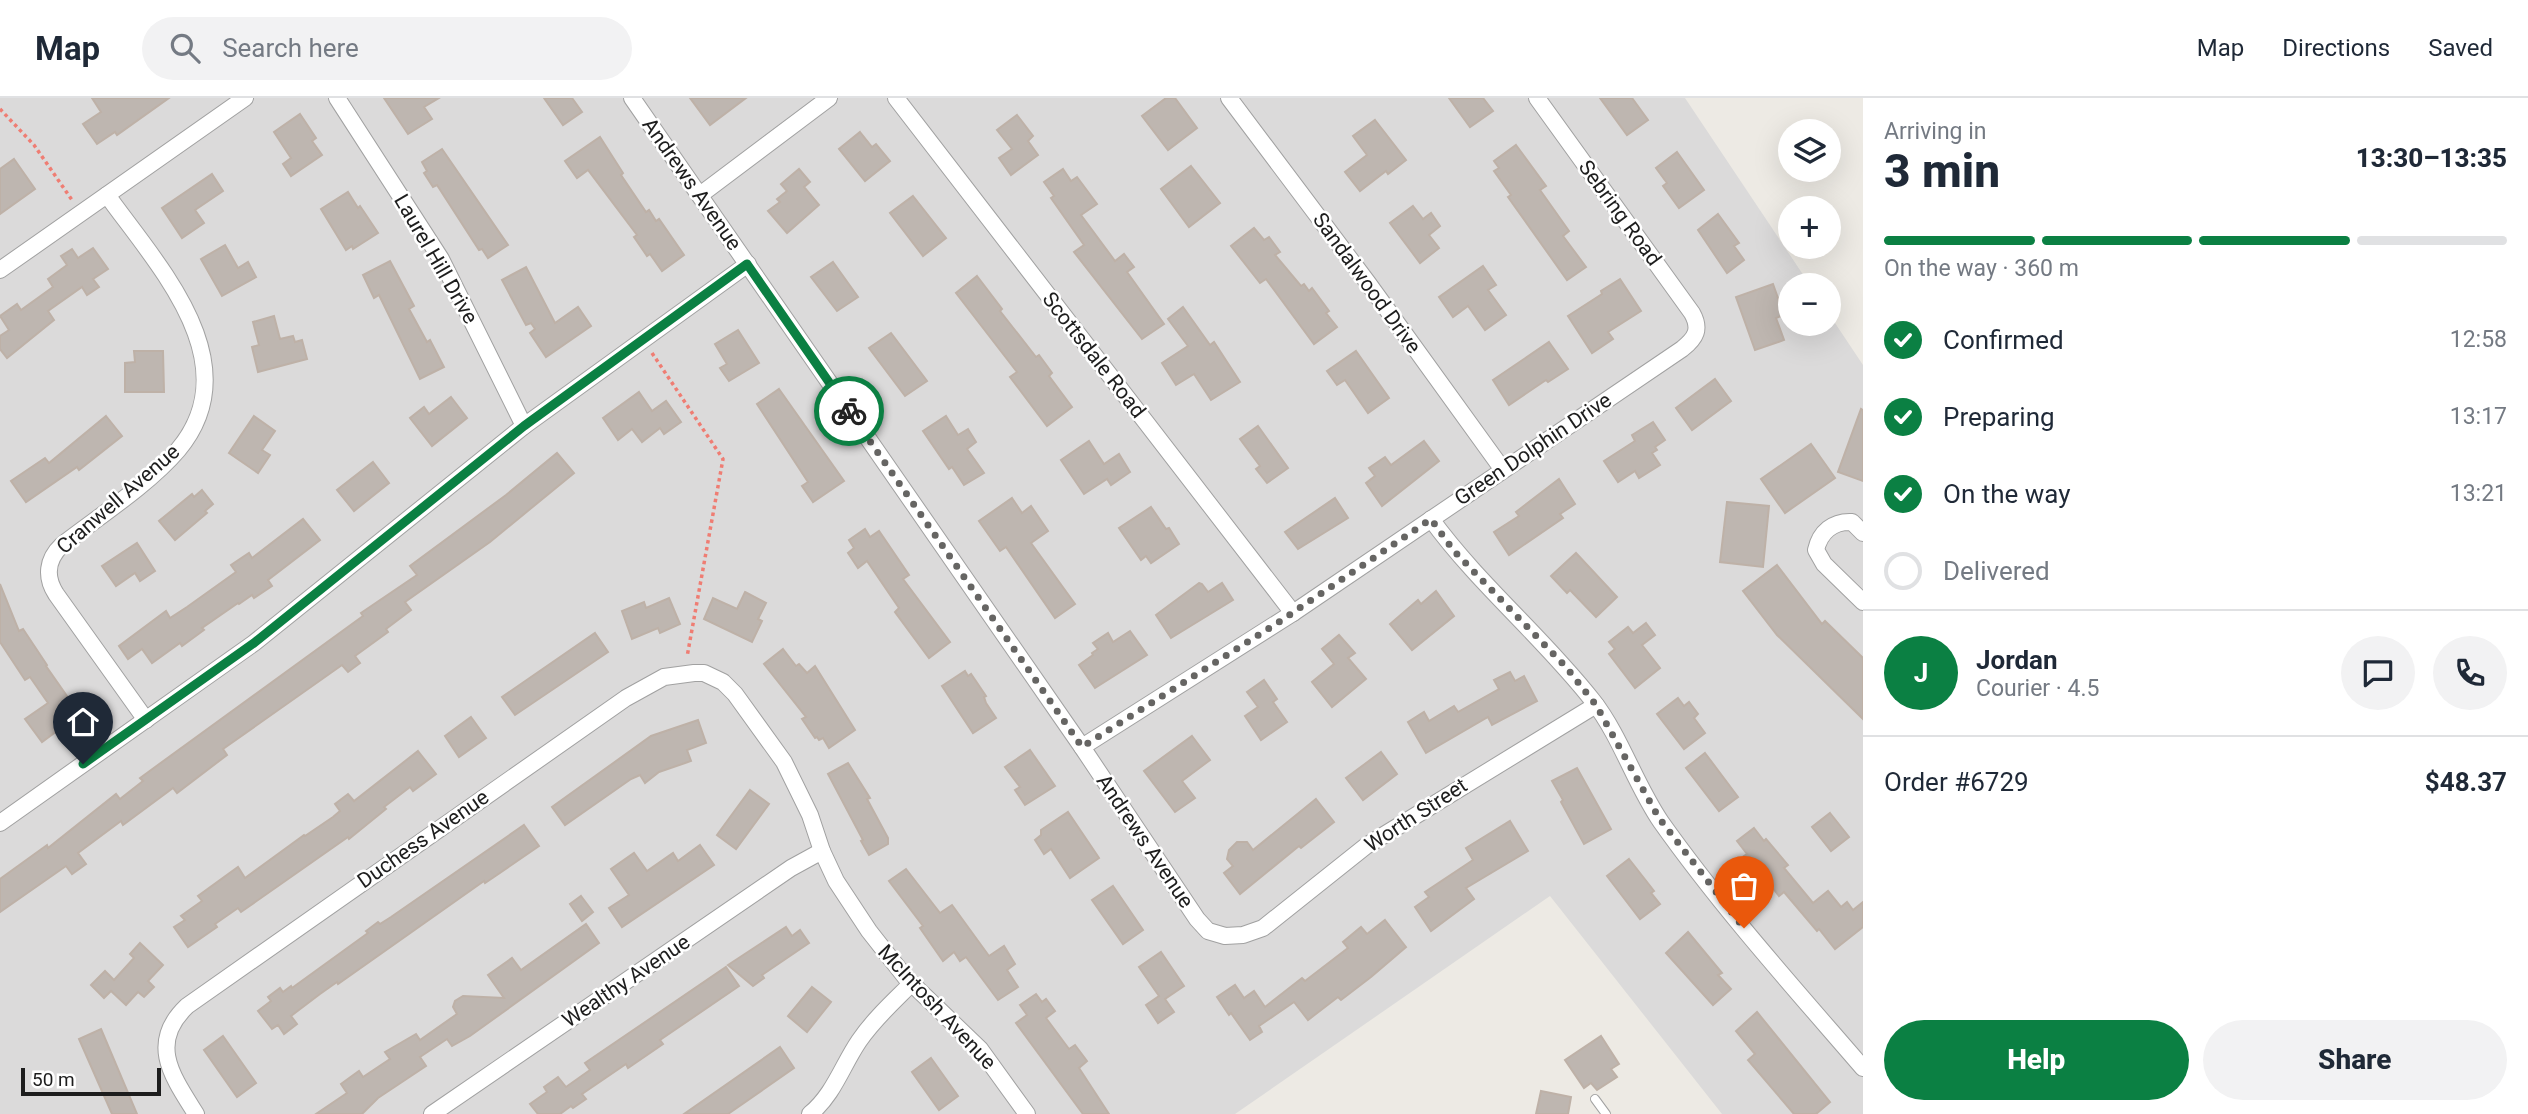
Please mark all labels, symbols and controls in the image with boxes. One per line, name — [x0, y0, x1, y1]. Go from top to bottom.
search box — [142, 17, 632, 80]
text: Map — [35, 29, 100, 68]
icon: search — [166, 29, 204, 67]
text: Search here — [222, 33, 359, 63]
text: Map — [2197, 34, 2244, 62]
text: Directions — [2282, 34, 2390, 62]
text: Saved — [2428, 34, 2493, 62]
street label: Andrews Avenue — [638, 113, 746, 255]
text: Arriving in — [1884, 118, 1987, 145]
map controls — [1778, 119, 1841, 336]
button: layers — [1778, 119, 1841, 182]
text: 13:30–13:35 — [2356, 143, 2507, 173]
text: 3 min — [1884, 144, 2000, 198]
street label: Sebring Road — [1574, 156, 1666, 270]
street label: Laurel Hill Drive — [389, 190, 483, 328]
button: + — [1778, 196, 1841, 259]
street label: Sandalwood Drive — [1308, 208, 1426, 358]
text: On the way · 360 m — [1884, 255, 2079, 282]
button: − — [1778, 273, 1841, 336]
street label: Scottsdale Road — [1037, 287, 1151, 423]
icon: check — [1884, 321, 1922, 359]
text: Confirmed — [1943, 325, 2064, 355]
text: 12:58 — [2450, 326, 2507, 353]
courier — [814, 376, 884, 446]
street label: Green Dolphin Drive — [1450, 388, 1616, 510]
icon: bike — [830, 392, 868, 430]
icon: check — [1884, 398, 1922, 436]
text: Preparing — [1943, 402, 2055, 432]
text: 13:17 — [2450, 403, 2507, 430]
street label: Cranwell Avenue — [52, 439, 184, 559]
icon: check — [1884, 475, 1922, 513]
text: On the way — [1943, 479, 2071, 509]
text: 13:21 — [2450, 480, 2507, 507]
text: Delivered — [1943, 556, 2050, 586]
button: chat — [2341, 636, 2415, 710]
button: phone — [2433, 636, 2507, 710]
text: Jordan — [1976, 645, 2058, 675]
text: J — [1914, 658, 1928, 688]
text: Courier · 4.5 — [1976, 675, 2099, 702]
pin — [53, 692, 113, 764]
icon: home — [64, 703, 102, 741]
text: Order #6729 — [1884, 767, 2029, 797]
text: $48.37 — [2425, 767, 2507, 797]
street label: Andrews Avenue — [1092, 770, 1198, 912]
street label: Worth Street — [1360, 773, 1472, 857]
street label: Duchess Avenue — [353, 785, 493, 893]
pin — [1714, 856, 1774, 928]
icon: bag — [1725, 867, 1763, 905]
street label: Wealthy Avenue — [558, 930, 694, 1032]
street label: McIntosh Avenue — [873, 940, 1001, 1074]
button: Help — [1884, 1020, 2189, 1100]
button: Share — [2203, 1020, 2507, 1100]
scale bar — [21, 1065, 161, 1097]
text: 50 m — [32, 1068, 75, 1091]

